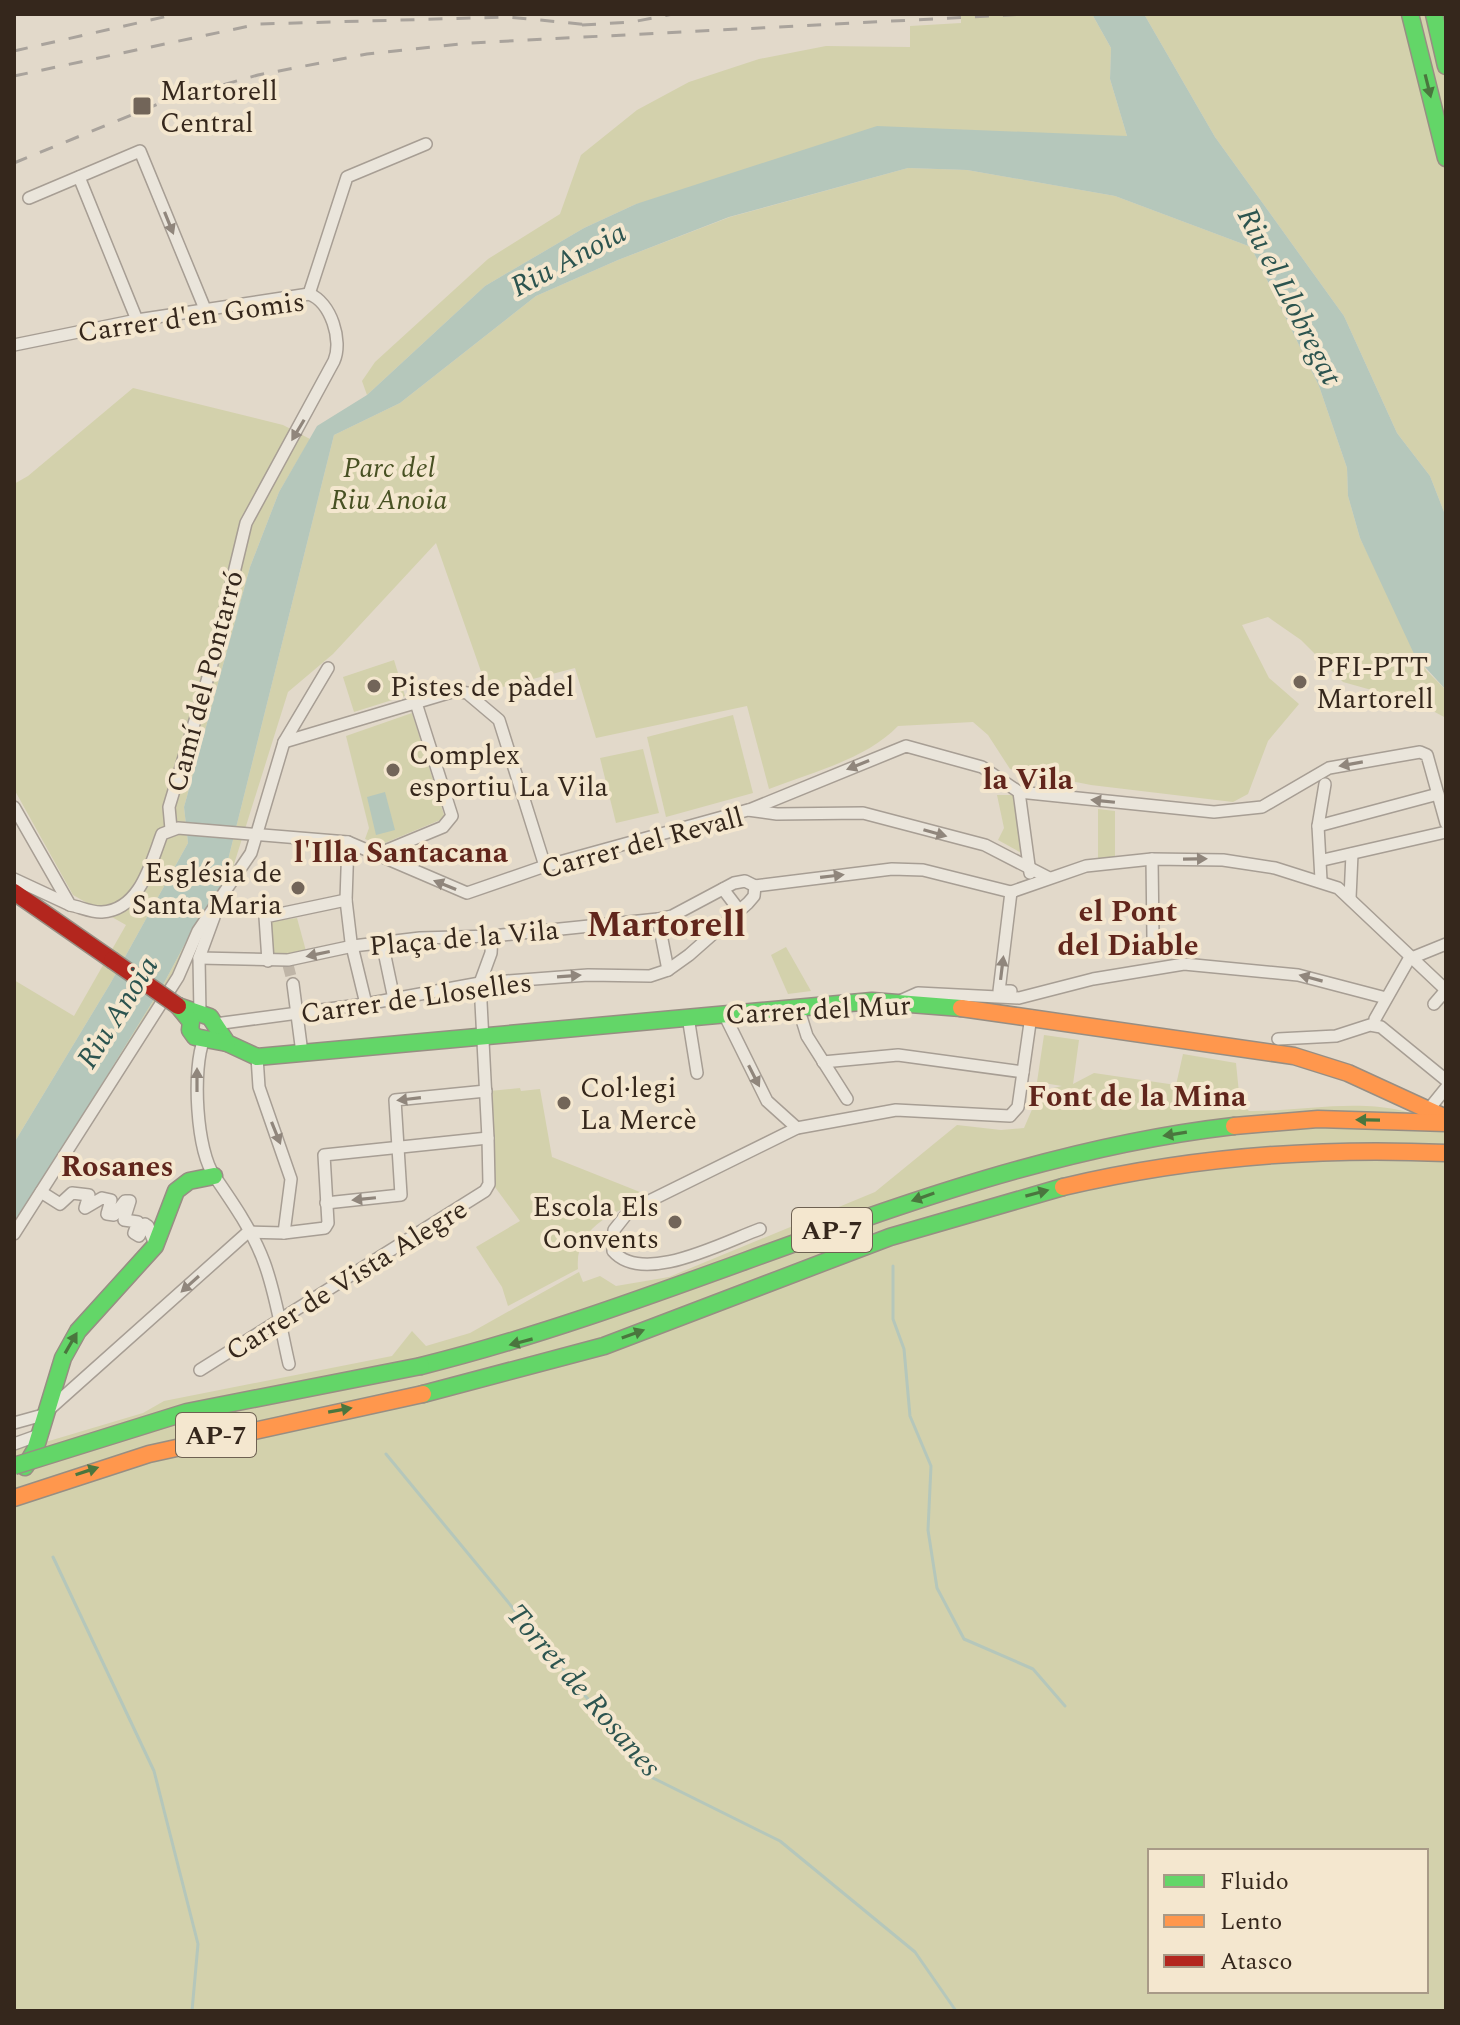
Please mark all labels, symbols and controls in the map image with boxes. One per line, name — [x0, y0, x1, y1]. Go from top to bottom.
place label: Martorell Central — [160, 70, 278, 145]
one-way arrow — [1423, 74, 1435, 99]
marker: Martorell Central — [131, 95, 153, 117]
water label: Riu el Llobregat — [1224, 199, 1354, 394]
water label: Riu Anoia — [502, 210, 635, 310]
one-way arrow — [163, 211, 176, 235]
street label: Carrer d'en Gomis — [75, 280, 308, 355]
one-way arrow — [291, 419, 305, 441]
park label: Parc del Riu Anoia — [330, 447, 448, 522]
street label: Camí del Pontarró — [155, 566, 256, 797]
place label: PFI-PTT Martorell — [1316, 646, 1434, 721]
place label: Pistes de pàdel — [390, 666, 574, 709]
marker: PFI-PTT Martorell — [1291, 673, 1309, 691]
marker: Pistes de pàdel — [365, 677, 383, 695]
place label: Complex esportiu La Vila — [409, 734, 608, 809]
district label: la Vila — [983, 757, 1074, 803]
one-way arrow — [846, 759, 870, 772]
one-way arrow — [1339, 759, 1364, 771]
marker: Complex esportiu La Vila — [384, 761, 402, 779]
one-way arrow — [1090, 794, 1115, 807]
street label: Carrer del Revall — [536, 796, 748, 891]
one-way arrow — [924, 827, 948, 840]
district label: l'Illa Santacana — [294, 830, 509, 876]
place label: Església de Santa Maria — [132, 852, 282, 927]
one-way arrow — [1183, 853, 1208, 865]
one-way arrow — [820, 869, 845, 882]
one-way arrow — [433, 878, 457, 891]
marker: Església de Santa Maria — [289, 879, 307, 897]
district label: el Pont del Diable — [1057, 889, 1199, 969]
district label: Martorell — [586, 898, 746, 953]
street label: Plaça de la Vila — [367, 909, 561, 968]
water label: Riu Anoia — [65, 947, 171, 1078]
one-way arrow — [306, 948, 331, 961]
one-way arrow — [995, 955, 1008, 980]
street label: Carrer de Lloselles — [298, 961, 535, 1036]
one-way arrow — [557, 969, 582, 982]
one-way arrow — [1298, 972, 1323, 984]
street label: Carrer del Mur — [724, 984, 912, 1037]
one-way arrow — [747, 1064, 761, 1087]
one-way arrow — [191, 1067, 203, 1092]
place label: Col·legi La Mercè — [580, 1067, 697, 1142]
district label: Font de la Mina — [1028, 1074, 1247, 1120]
one-way arrow — [396, 1093, 421, 1106]
marker: Col·legi La Mercè — [555, 1094, 573, 1112]
one-way arrow — [1355, 1114, 1380, 1126]
one-way arrow — [269, 1121, 282, 1145]
one-way arrow — [1162, 1128, 1187, 1141]
district label: Rosanes — [60, 1144, 174, 1190]
place label: Escola Els Convents — [533, 1186, 659, 1261]
one-way arrow — [1024, 1186, 1049, 1198]
street label: Carrer de Vista Alegre — [217, 1188, 476, 1372]
one-way arrow — [911, 1191, 935, 1203]
one-way arrow — [351, 1192, 376, 1205]
road number: AP-7 — [792, 1208, 872, 1252]
marker: Escola Els Convents — [666, 1213, 684, 1231]
one-way arrow — [181, 1275, 200, 1293]
one-way arrow — [621, 1327, 645, 1340]
one-way arrow — [64, 1332, 78, 1354]
one-way arrow — [508, 1336, 533, 1348]
one-way arrow — [328, 1404, 353, 1416]
road number: AP-7 — [176, 1413, 256, 1457]
one-way arrow — [76, 1464, 100, 1477]
water label: Torret de Rosanes — [495, 1594, 672, 1788]
legend — [1148, 1849, 1428, 1993]
text: Fluido — [1220, 1864, 1289, 1900]
text: Lento — [1220, 1904, 1282, 1940]
text: Atasco — [1220, 1944, 1292, 1980]

